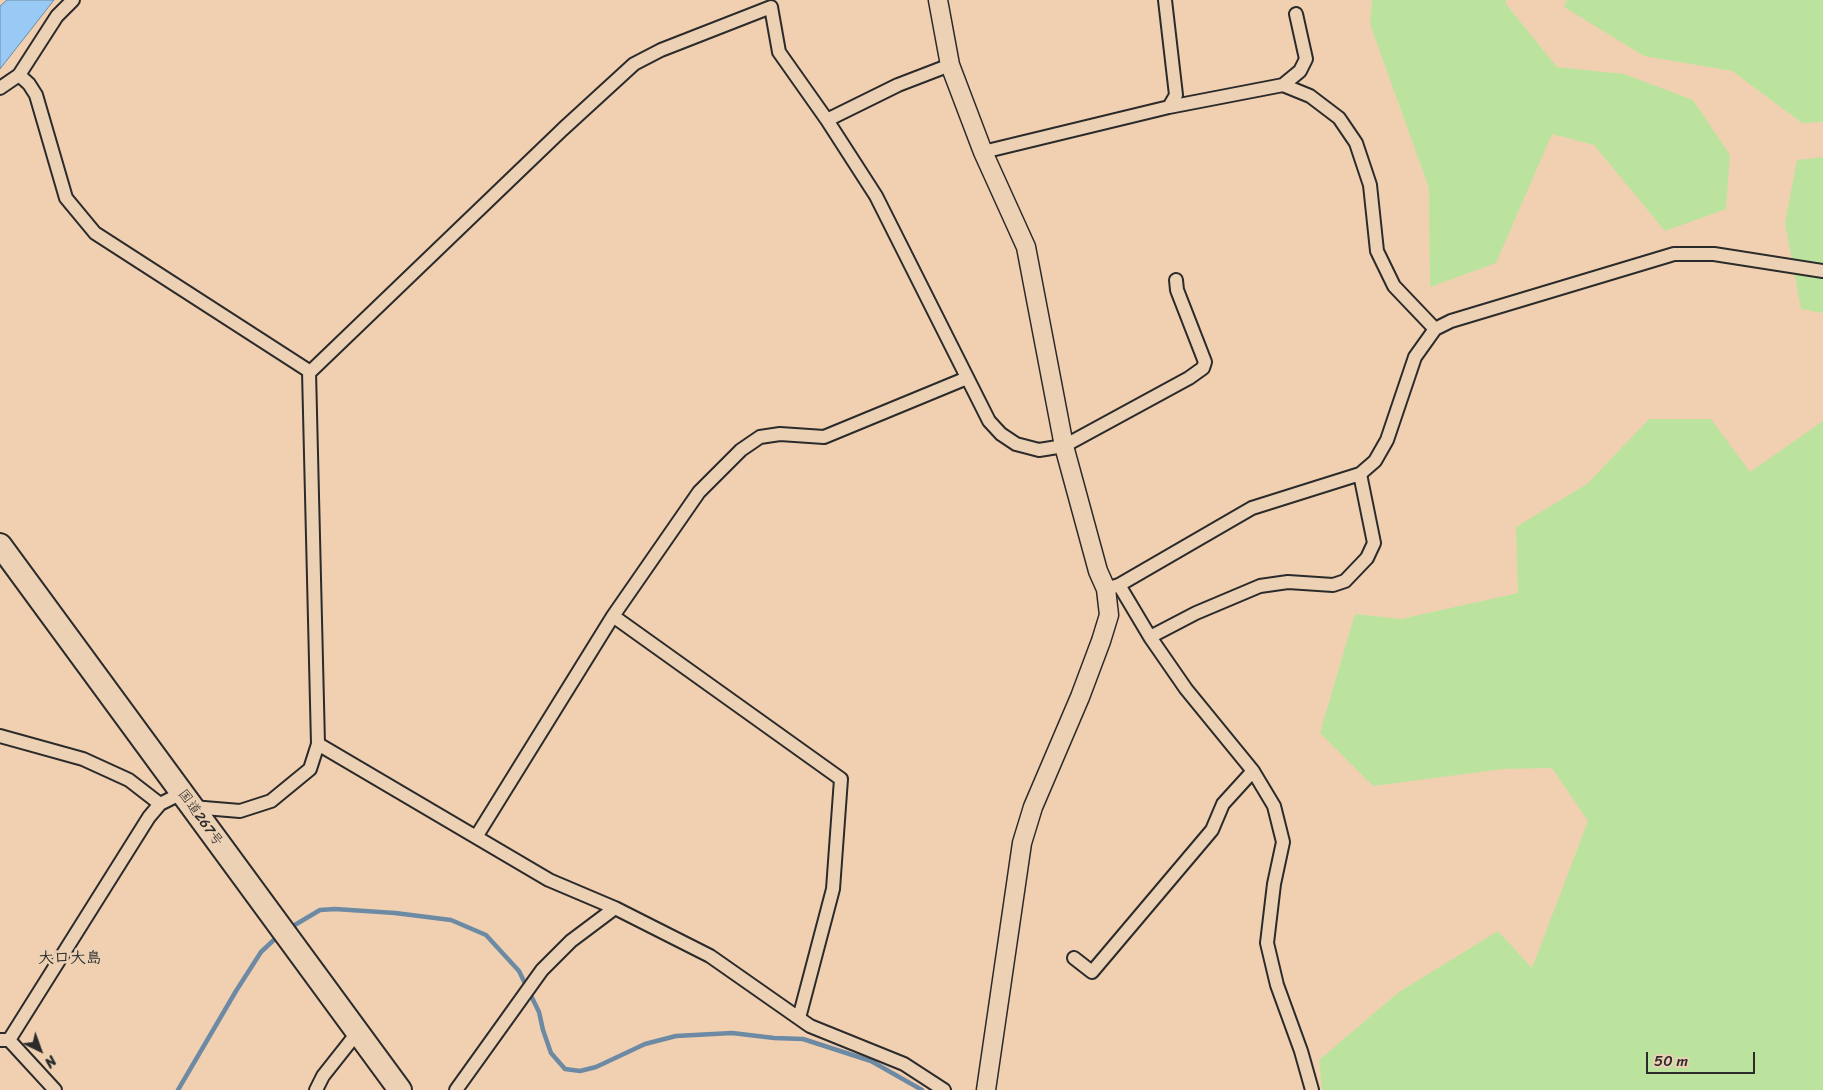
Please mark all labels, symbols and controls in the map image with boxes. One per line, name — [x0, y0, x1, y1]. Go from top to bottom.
street label: 国道267号 — [174, 786, 226, 850]
district label: 大口大島 — [38, 949, 102, 969]
north arrow — [15, 1025, 65, 1075]
scale bar — [1648, 1042, 1757, 1074]
text: 50 m — [1654, 1048, 1688, 1074]
text: N — [38, 1049, 62, 1074]

